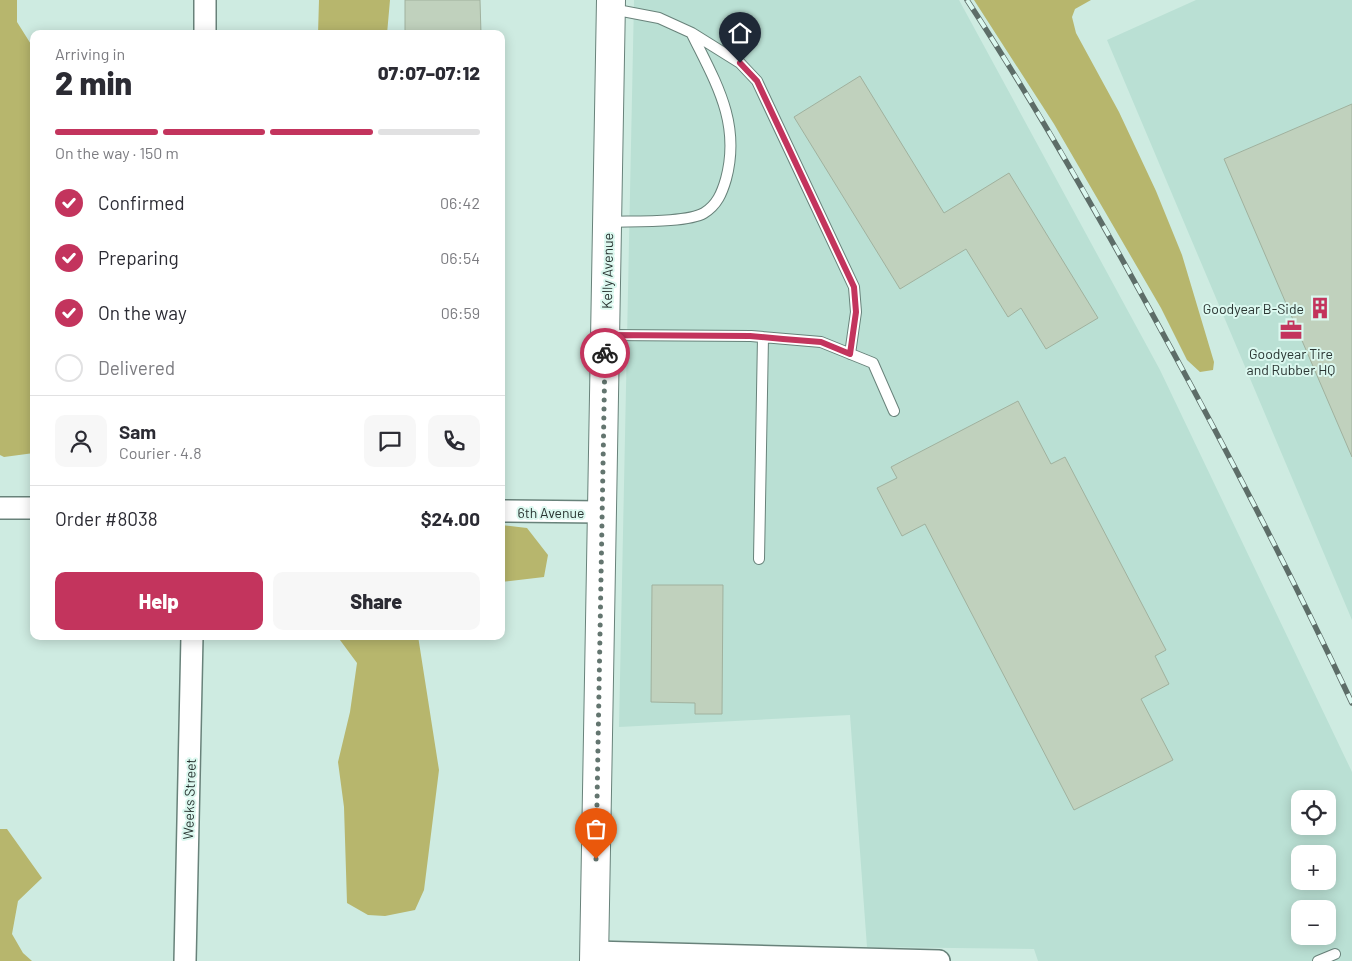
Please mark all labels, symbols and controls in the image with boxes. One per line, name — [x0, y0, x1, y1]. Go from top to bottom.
pin — [719, 12, 761, 63]
icon: home — [726, 19, 754, 47]
text: Arriving in — [55, 44, 125, 63]
text: 07:07–07:12 — [378, 61, 480, 84]
text: 2 min — [55, 63, 132, 101]
text: On the way · 150 m — [55, 143, 179, 162]
icon: check — [55, 189, 83, 217]
text: Confirmed — [98, 191, 185, 214]
text: 06:42 — [440, 193, 480, 212]
street label: Kelly Avenue — [598, 233, 616, 309]
icon: check — [55, 244, 83, 272]
text: Preparing — [98, 246, 179, 269]
text: 06:54 — [440, 248, 480, 267]
building icon: Goodyear B-Side — [1307, 295, 1333, 321]
icon: check — [55, 299, 83, 327]
place label: Goodyear B-Side — [1203, 300, 1304, 317]
text: On the way — [98, 301, 187, 324]
text: 06:59 — [441, 303, 480, 322]
office icon: Goodyear Tire and Rubber HQ — [1278, 317, 1304, 343]
courier — [580, 328, 630, 378]
icon: bike — [591, 339, 619, 367]
place label: Goodyear Tire and Rubber HQ — [1247, 345, 1335, 378]
text: Delivered — [98, 356, 175, 379]
button: person — [55, 415, 107, 467]
button: chat — [364, 415, 416, 467]
button: phone — [428, 415, 480, 467]
text: Sam — [119, 420, 156, 443]
text: Courier · 4.8 — [119, 443, 202, 462]
street label: 6th Avenue — [517, 504, 585, 521]
text: Order #8038 — [55, 507, 158, 530]
text: $24.00 — [421, 507, 480, 530]
button: Help — [55, 572, 263, 630]
button: Share — [273, 572, 480, 630]
street label: Weeks Street — [179, 758, 199, 840]
map controls — [1291, 790, 1336, 945]
button: locate — [1291, 790, 1336, 835]
pin — [575, 808, 617, 859]
icon: bag — [582, 815, 610, 843]
button: + — [1291, 845, 1336, 890]
button: − — [1291, 900, 1336, 945]

